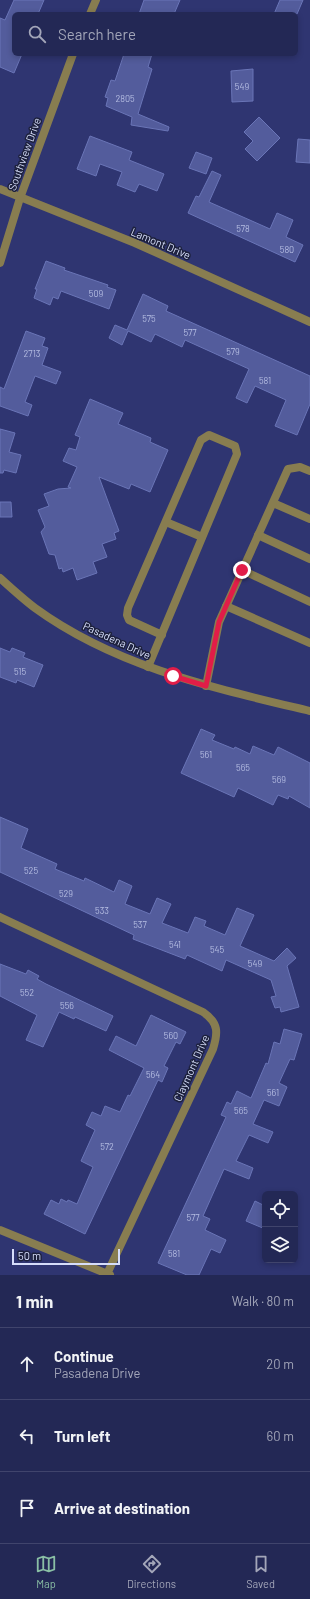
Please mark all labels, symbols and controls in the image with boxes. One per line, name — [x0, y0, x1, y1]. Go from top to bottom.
search box — [12, 12, 298, 56]
icon: search — [26, 23, 48, 45]
text: Search here — [58, 25, 136, 43]
house number: 549 — [235, 81, 249, 92]
house number: 2805 — [115, 93, 135, 104]
street label: Southview Drive — [5, 116, 43, 192]
house number: 578 — [236, 223, 250, 234]
street label: Lamont Drive — [129, 225, 193, 261]
house number: 580 — [280, 244, 294, 255]
house number: 509 — [89, 288, 104, 299]
house number: 575 — [142, 313, 156, 324]
house number: 577 — [183, 327, 197, 338]
house number: 579 — [226, 346, 240, 357]
house number: 2713 — [24, 348, 41, 359]
house number: 581 — [259, 375, 271, 386]
route end — [233, 561, 251, 579]
street label: Pasadena Drive — [81, 619, 153, 661]
house number: 515 — [14, 666, 26, 677]
route start — [164, 667, 182, 685]
house number: 561 — [200, 749, 212, 760]
house number: 565 — [236, 762, 250, 773]
house number: 569 — [272, 774, 286, 785]
house number: 525 — [24, 865, 38, 876]
house number: 529 — [59, 888, 73, 899]
house number: 533 — [95, 905, 109, 916]
house number: 537 — [133, 919, 147, 930]
house number: 541 — [169, 939, 181, 950]
house number: 545 — [210, 944, 224, 955]
house number: 549 — [248, 958, 262, 969]
house number: 552 — [20, 987, 34, 998]
house number: 556 — [60, 1000, 74, 1011]
house number: 560 — [164, 1030, 178, 1041]
street label: Claymont Drive — [171, 1033, 212, 1103]
house number: 564 — [146, 1069, 160, 1080]
house number: 561 — [267, 1087, 279, 1098]
house number: 565 — [234, 1105, 248, 1116]
house number: 572 — [100, 1141, 114, 1152]
map controls — [262, 1191, 298, 1263]
button: locate — [262, 1191, 298, 1227]
house number: 577 — [186, 1212, 200, 1223]
button: layers — [262, 1227, 298, 1263]
scale bar — [12, 1247, 120, 1266]
house number: 581 — [168, 1248, 180, 1259]
text: 50 m — [18, 1249, 41, 1262]
text: 1 min — [16, 1291, 53, 1311]
text: Walk · 80 m — [232, 1293, 294, 1309]
text: Continue — [54, 1347, 114, 1365]
icon: ahead — [16, 1353, 38, 1375]
text: 20 m — [266, 1356, 294, 1372]
text: Pasadena Drive — [54, 1365, 140, 1381]
icon: left — [16, 1425, 38, 1447]
text: Turn left — [54, 1427, 110, 1445]
text: 60 m — [267, 1428, 294, 1444]
icon: arrive — [16, 1497, 38, 1519]
text: Arrive at destination — [54, 1499, 190, 1517]
tab: Map — [35, 1553, 57, 1590]
tab: Directions — [127, 1553, 176, 1590]
tab: Saved — [246, 1553, 275, 1590]

